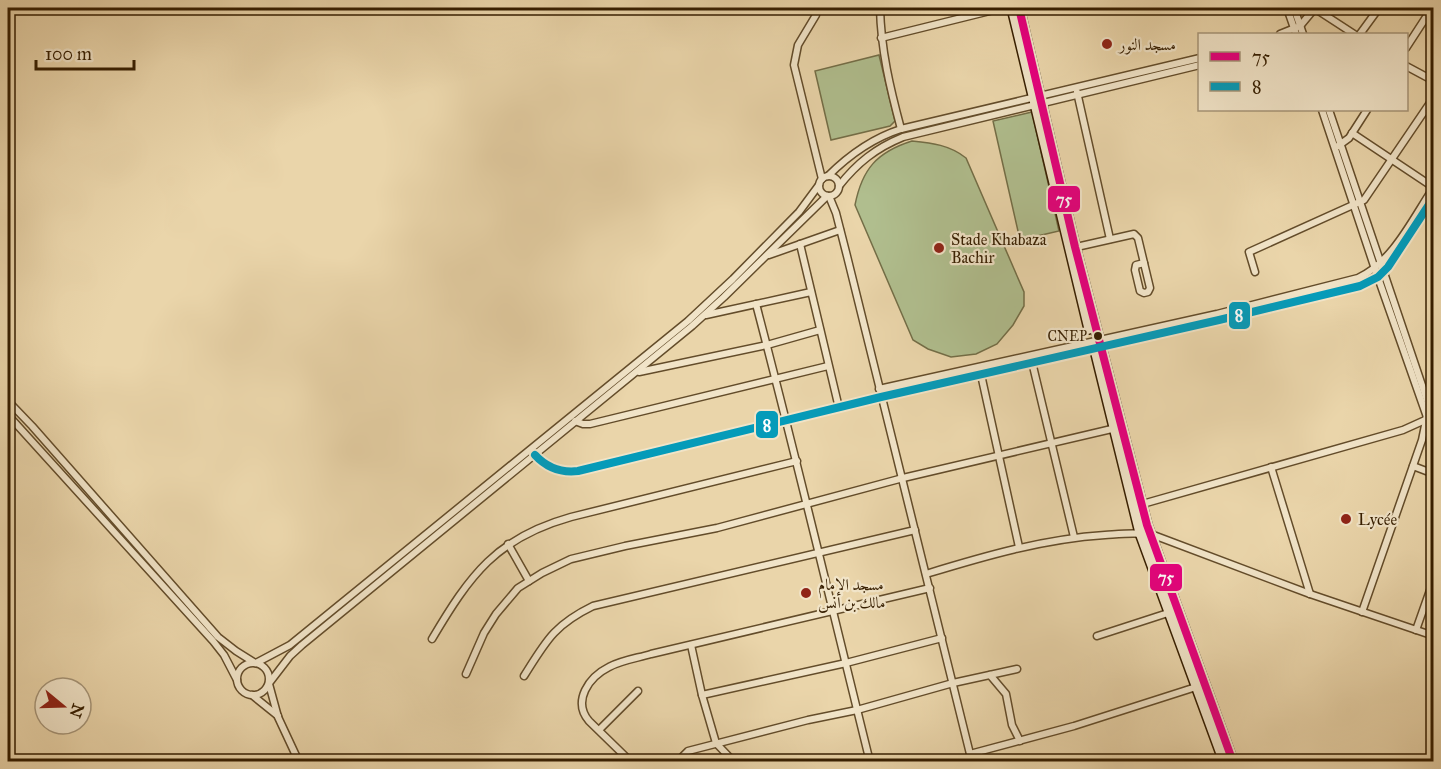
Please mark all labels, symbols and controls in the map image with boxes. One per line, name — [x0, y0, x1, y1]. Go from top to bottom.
scale bar — [36, 33, 134, 71]
legend — [1198, 33, 1408, 111]
place label: مسجد النور — [1117, 35, 1176, 55]
marker: مسجد النور — [1100, 37, 1114, 51]
text: 100 m — [45, 43, 92, 65]
text: 75 — [1252, 46, 1271, 68]
text: 8 — [1252, 76, 1262, 98]
line badge: 75 — [1047, 185, 1081, 213]
text: 75 — [1056, 190, 1073, 209]
place label: Stade Khabaza Bachir — [951, 230, 1047, 267]
marker: Stade Khabaza Bachir — [932, 241, 946, 255]
line badge: 8 — [1228, 301, 1251, 330]
text: 8 — [1235, 306, 1243, 325]
place label: CNEP — [1048, 328, 1087, 345]
marker: CNEP — [1092, 330, 1104, 342]
line badge: 8 — [755, 410, 779, 439]
text: 8 — [763, 416, 771, 435]
place label: Lycée — [1358, 510, 1397, 529]
marker: Lycée — [1339, 512, 1353, 526]
line badge: 75 — [1149, 563, 1183, 592]
text: 75 — [1158, 568, 1175, 587]
place label: مسجد الإمام مالك بن أنس — [818, 575, 885, 613]
marker: مسجد الإمام مالك بن أنس — [799, 586, 813, 600]
north arrow — [33, 676, 93, 736]
text: N — [65, 701, 88, 721]

